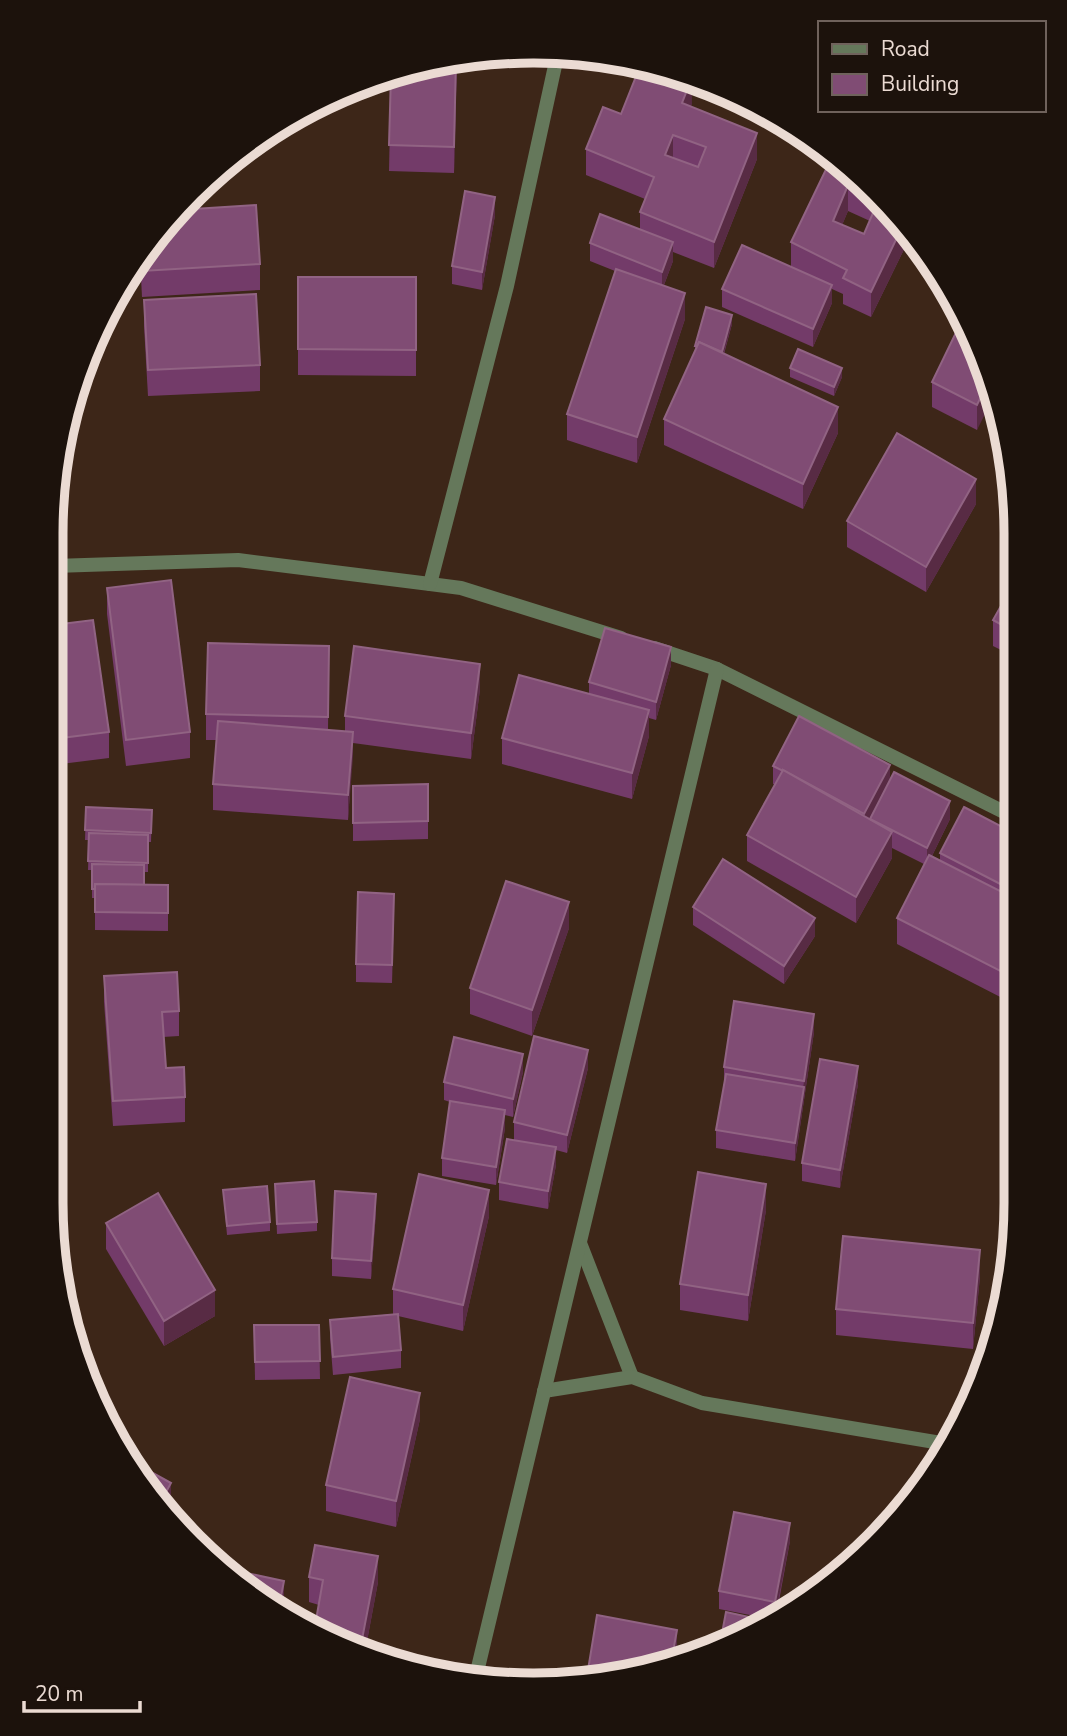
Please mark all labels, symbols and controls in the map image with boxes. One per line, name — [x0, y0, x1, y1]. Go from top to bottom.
legend — [818, 21, 1046, 112]
text: Road — [881, 35, 930, 63]
text: Building — [881, 70, 959, 98]
scale bar — [24, 1670, 140, 1714]
text: 20 m — [35, 1680, 84, 1708]

